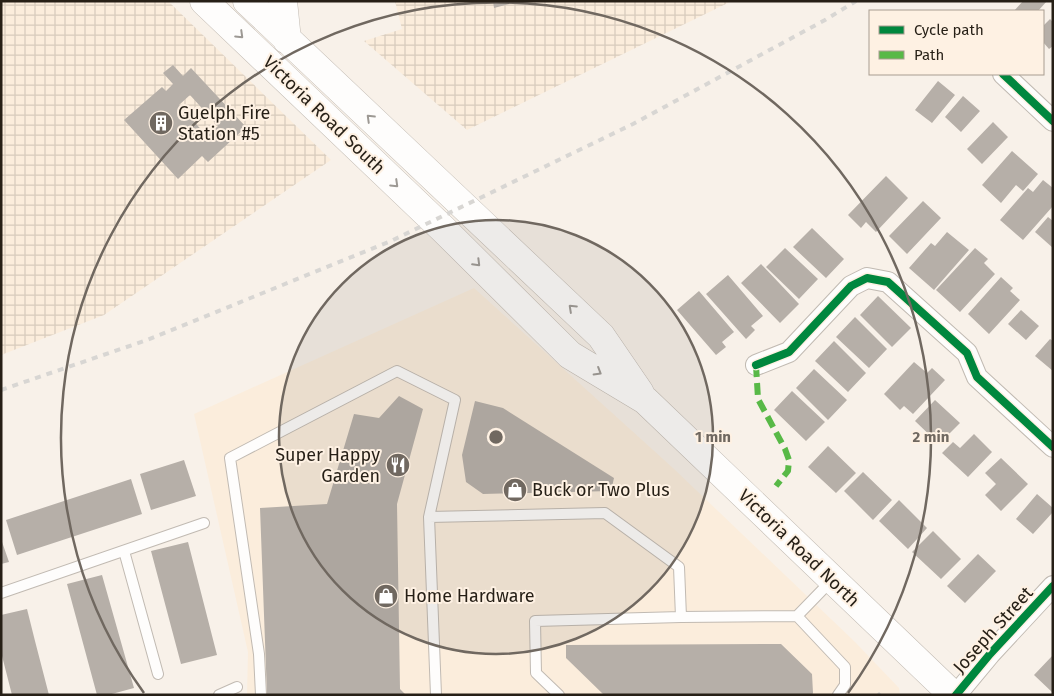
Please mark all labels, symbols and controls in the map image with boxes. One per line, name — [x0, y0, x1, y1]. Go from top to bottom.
legend — [869, 10, 1044, 75]
text: Cycle path — [914, 21, 984, 39]
one-way arrow — [234, 29, 243, 38]
text: Path — [914, 46, 944, 64]
street label: Victoria Road South — [258, 51, 390, 179]
place label: Guelph Fire Station #5 — [178, 102, 270, 145]
building icon: Guelph Fire Station #5 — [148, 110, 174, 136]
one-way arrow — [367, 115, 376, 124]
one-way arrow — [389, 178, 398, 187]
one-way arrow — [472, 258, 481, 267]
one-way arrow — [568, 305, 577, 314]
one-way arrow — [592, 365, 601, 375]
centre of rings — [487, 428, 505, 446]
text: 1 min — [695, 428, 731, 446]
text: 2 min — [913, 428, 949, 446]
place label: Super Happy Garden — [275, 444, 380, 487]
restaurant icon: Super Happy Garden — [385, 452, 411, 478]
shop icon: Buck or Two Plus — [502, 477, 528, 503]
place label: Buck or Two Plus — [532, 479, 670, 501]
street label: Victoria Road North — [734, 484, 864, 612]
street label: Joseph Street — [948, 582, 1038, 678]
shop icon: Home Hardware — [373, 583, 399, 609]
place label: Home Hardware — [404, 585, 535, 607]

